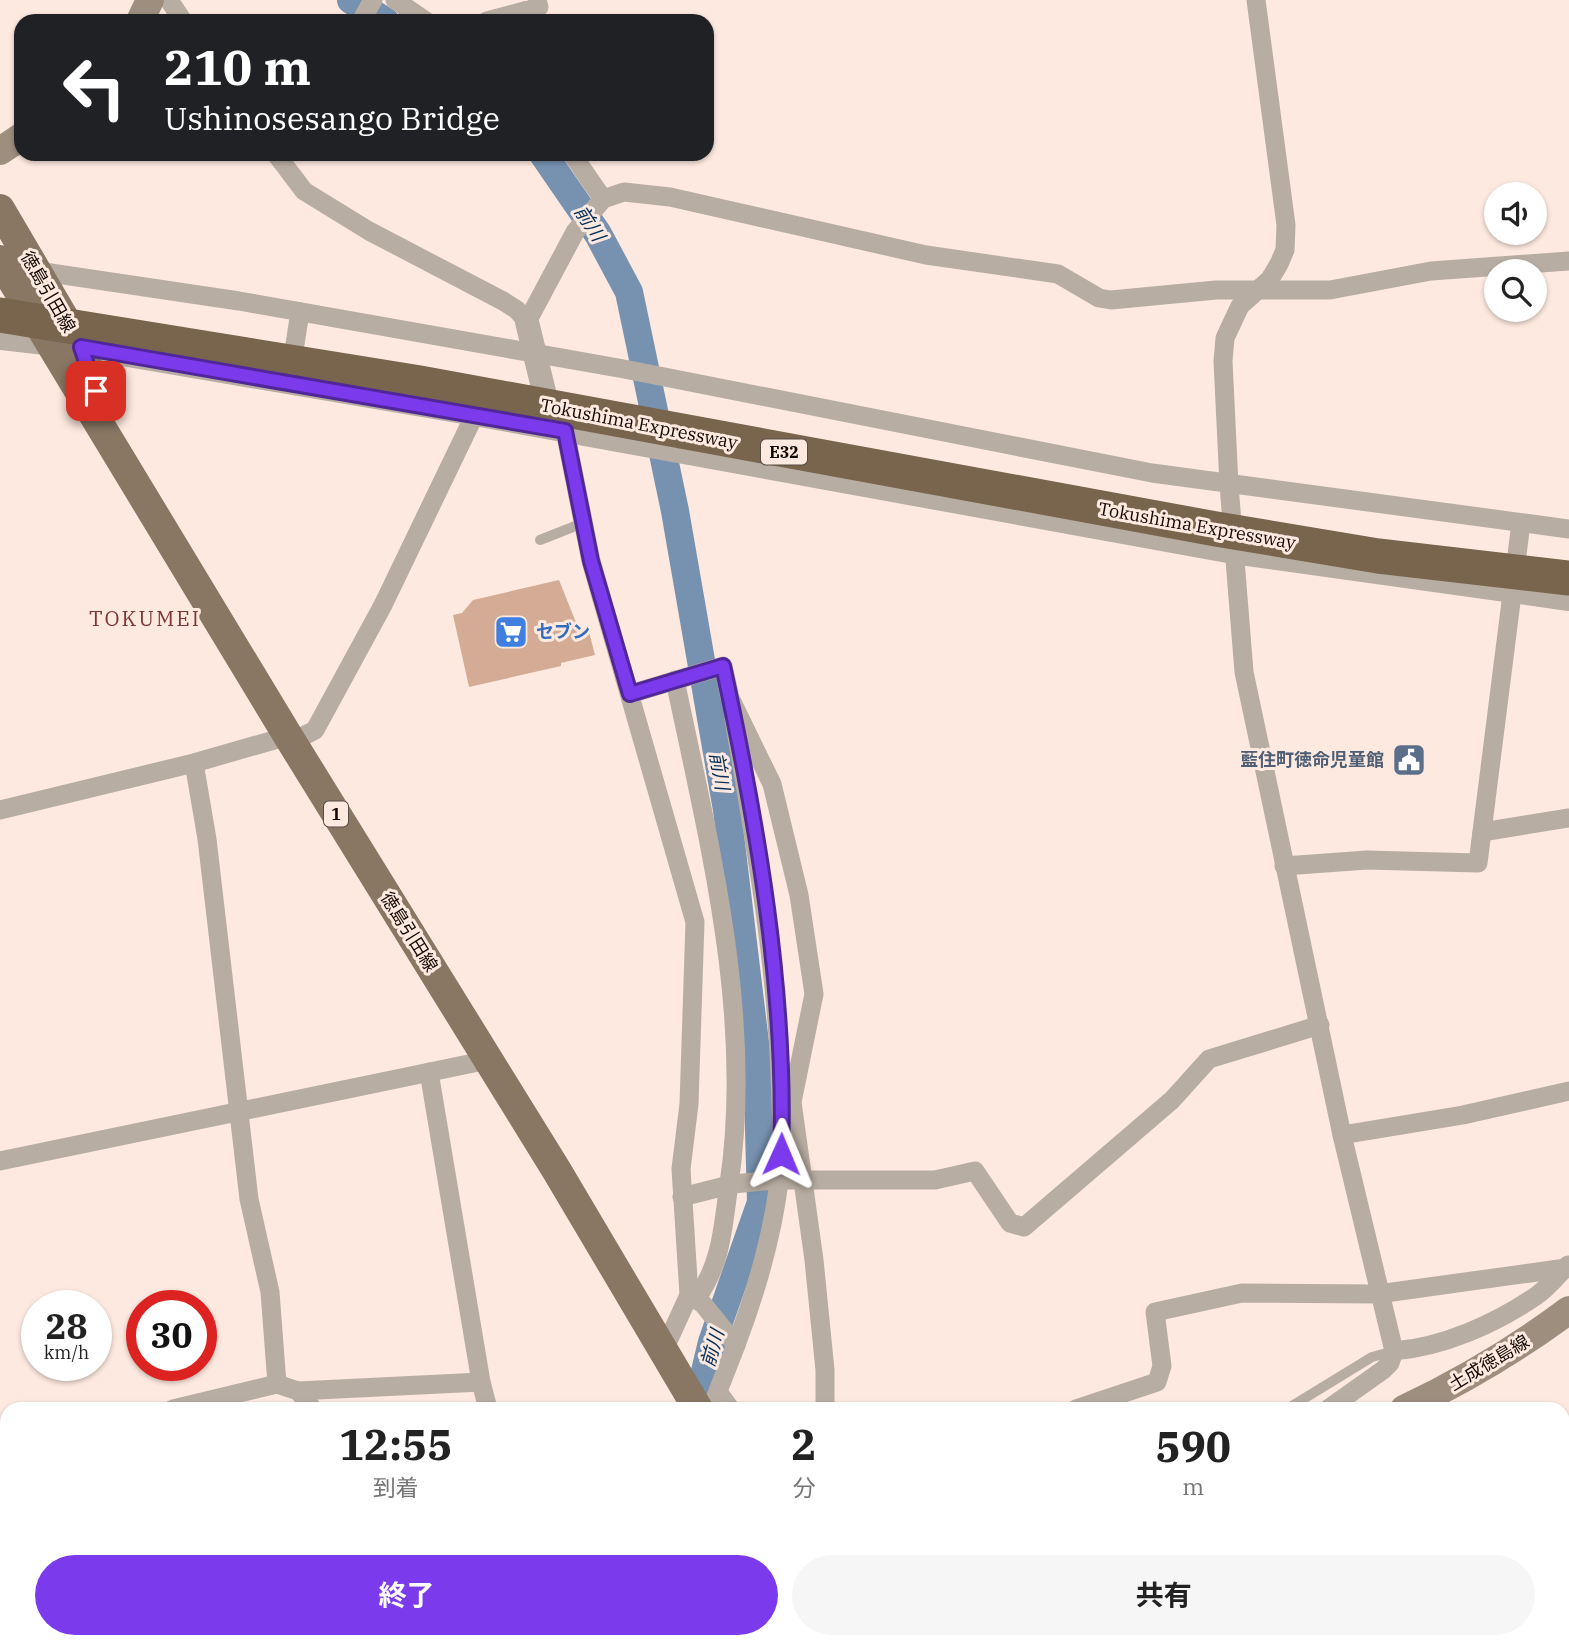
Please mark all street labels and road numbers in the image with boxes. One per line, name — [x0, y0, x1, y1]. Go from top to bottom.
street label: 徳島引田線 — [16, 247, 81, 336]
street label: Tokushima Expressway — [539, 393, 740, 454]
road number: E32 — [761, 440, 807, 464]
street label: Tokushima Expressway — [1097, 497, 1298, 554]
road number: 1 — [324, 802, 348, 827]
street label: 徳島引田線 — [376, 887, 443, 976]
street label: 土成徳島線 — [1444, 1330, 1533, 1396]

